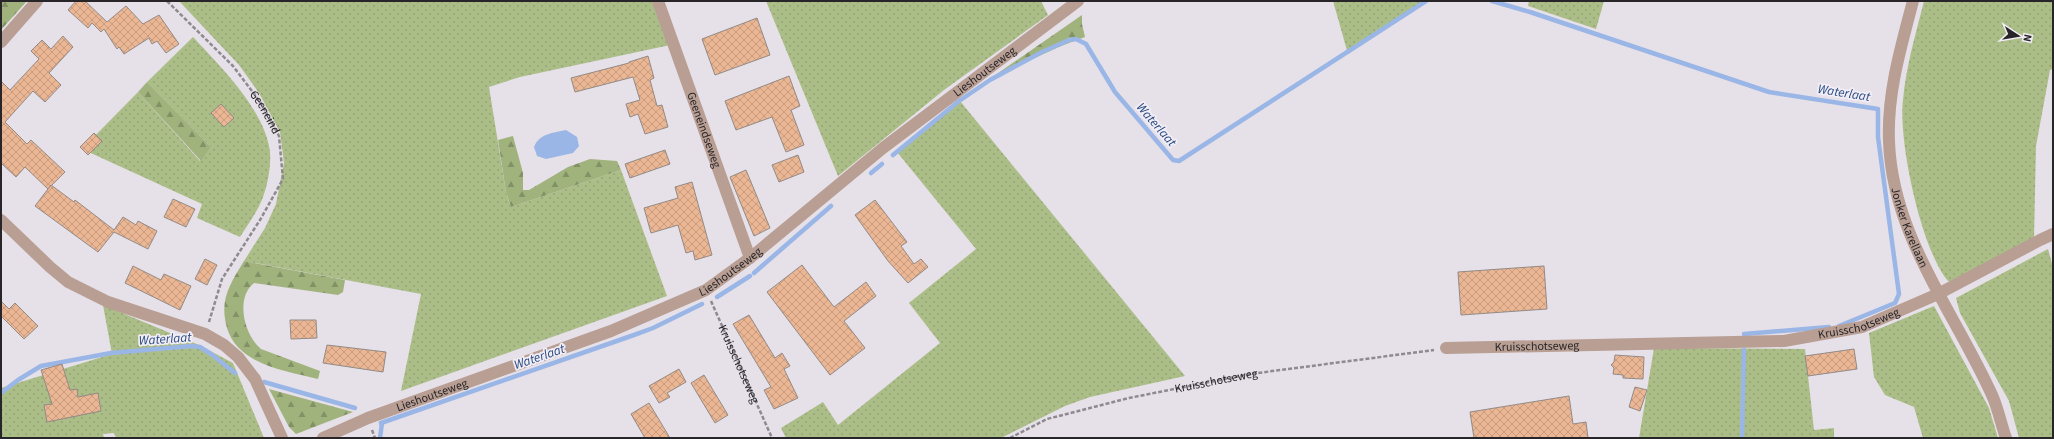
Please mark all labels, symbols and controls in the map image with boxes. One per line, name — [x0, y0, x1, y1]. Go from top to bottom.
north arrow — [1998, 16, 2038, 56]
text: N — [2019, 33, 2035, 43]
street label: Lieshoutseweg — [950, 43, 1020, 101]
water label: Waterlaat — [1816, 80, 1872, 106]
street label: Geeneind — [245, 87, 284, 137]
street label: Geeneindseweg — [682, 90, 725, 170]
water label: Waterlaat — [1132, 99, 1181, 151]
street label: Jonker Karellaan — [1886, 186, 1932, 271]
street label: Lieshoutseweg — [696, 243, 766, 301]
street label: Kruisschotseweg — [1817, 304, 1902, 344]
street label: Kruisschotseweg — [714, 322, 764, 406]
water label: Waterlaat — [138, 328, 193, 350]
street label: Kruisschotseweg — [1495, 337, 1579, 356]
water label: Waterlaat — [511, 340, 568, 374]
street label: Kruisschotseweg — [1173, 365, 1259, 398]
street label: Lieshoutseweg — [394, 375, 470, 416]

